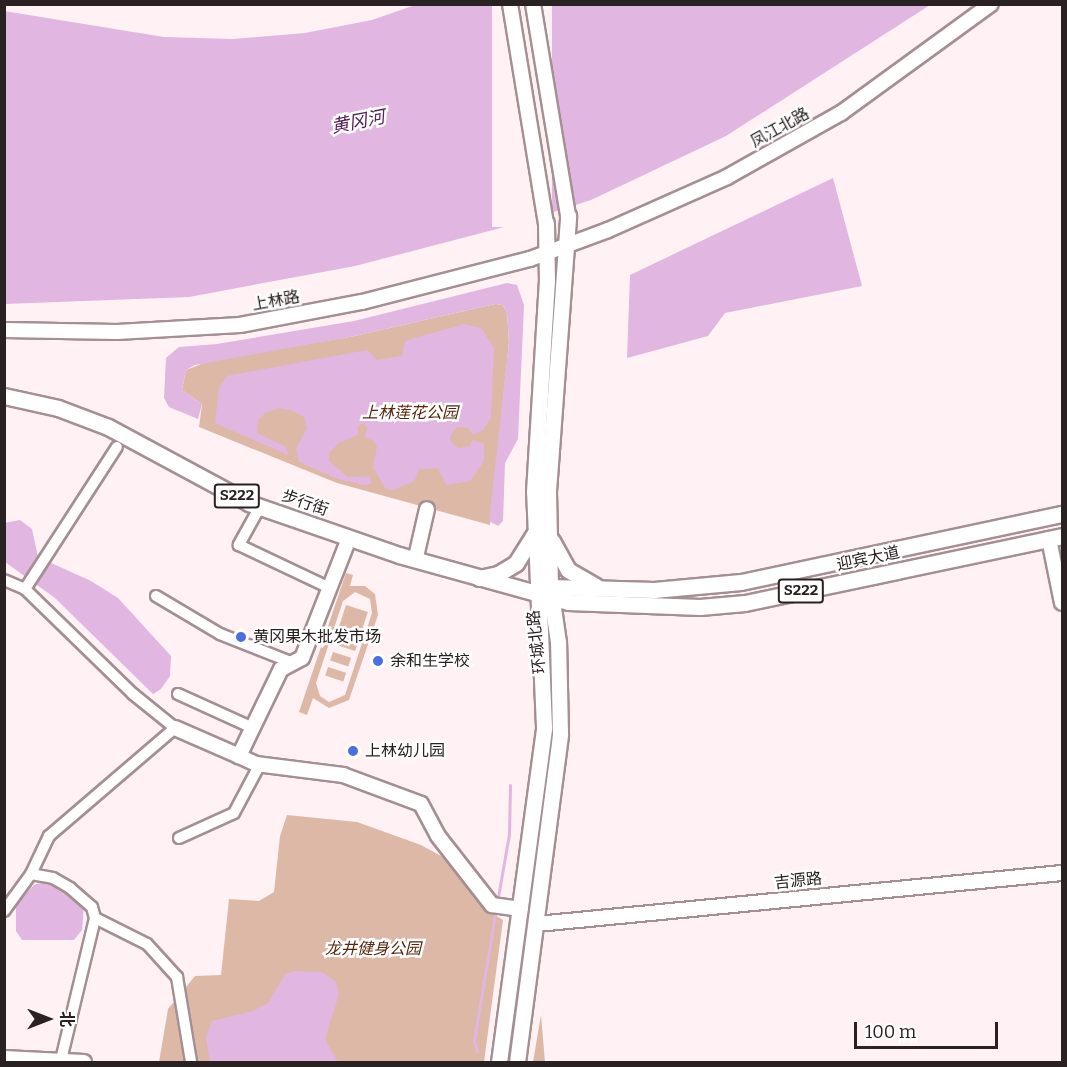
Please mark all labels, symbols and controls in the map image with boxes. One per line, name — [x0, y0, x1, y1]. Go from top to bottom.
street label: 凤江北路 — [747, 104, 813, 152]
water label: 黄冈河 — [329, 106, 387, 138]
street label: 上林路 — [251, 287, 301, 315]
park label: 上林莲花公园 — [362, 403, 458, 423]
road number: S222 — [213, 484, 261, 508]
street label: 步行街 — [279, 486, 331, 520]
street label: 迎宾大道 — [835, 543, 901, 575]
road number: S222 — [777, 579, 825, 603]
street label: 环城北路 — [524, 609, 550, 675]
place label: 黄冈果木批发市场 — [253, 627, 381, 647]
marker: 黄冈果木批发市场 — [234, 630, 248, 644]
place label: 余和生学校 — [390, 651, 470, 671]
marker: 余和生学校 — [371, 654, 385, 668]
place label: 上林幼儿园 — [365, 741, 445, 761]
marker: 上林幼儿园 — [346, 744, 360, 758]
street label: 吉源路 — [773, 869, 823, 893]
park label: 龙井健身公园 — [325, 939, 421, 959]
north arrow — [18, 989, 78, 1049]
scale bar — [857, 1010, 1001, 1048]
text: 北 — [57, 1011, 76, 1027]
text: 100 m — [865, 1021, 916, 1043]

